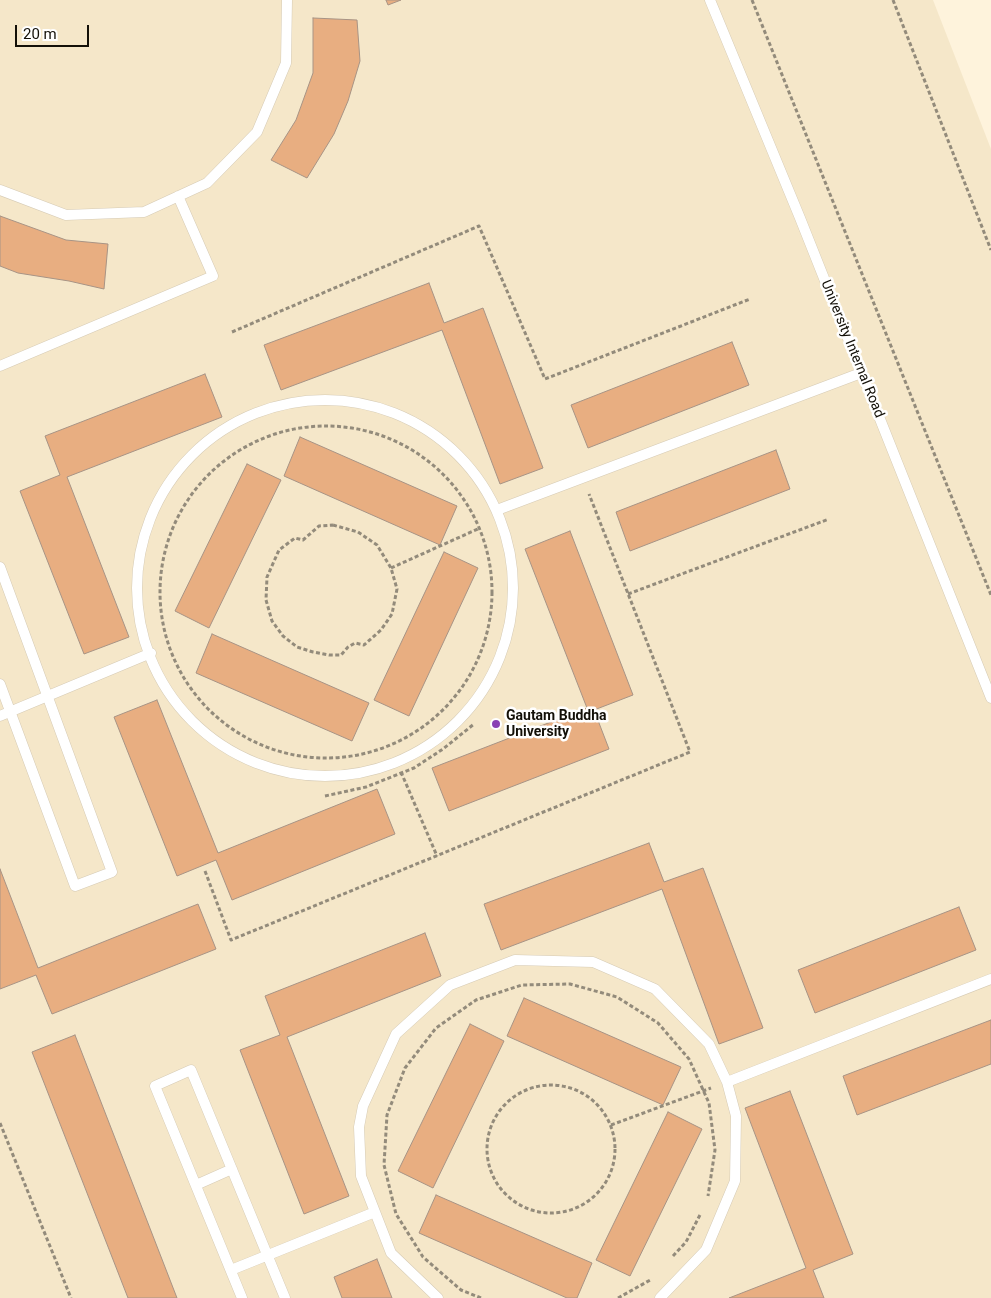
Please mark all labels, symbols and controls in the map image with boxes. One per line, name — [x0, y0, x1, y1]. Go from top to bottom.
scale bar — [18, 15, 91, 47]
text: 20 m — [23, 25, 57, 43]
street label: University Internal Road — [817, 278, 887, 420]
place label: Gautam Buddha University — [506, 708, 607, 740]
marker: Gautam Buddha University — [490, 718, 502, 730]

